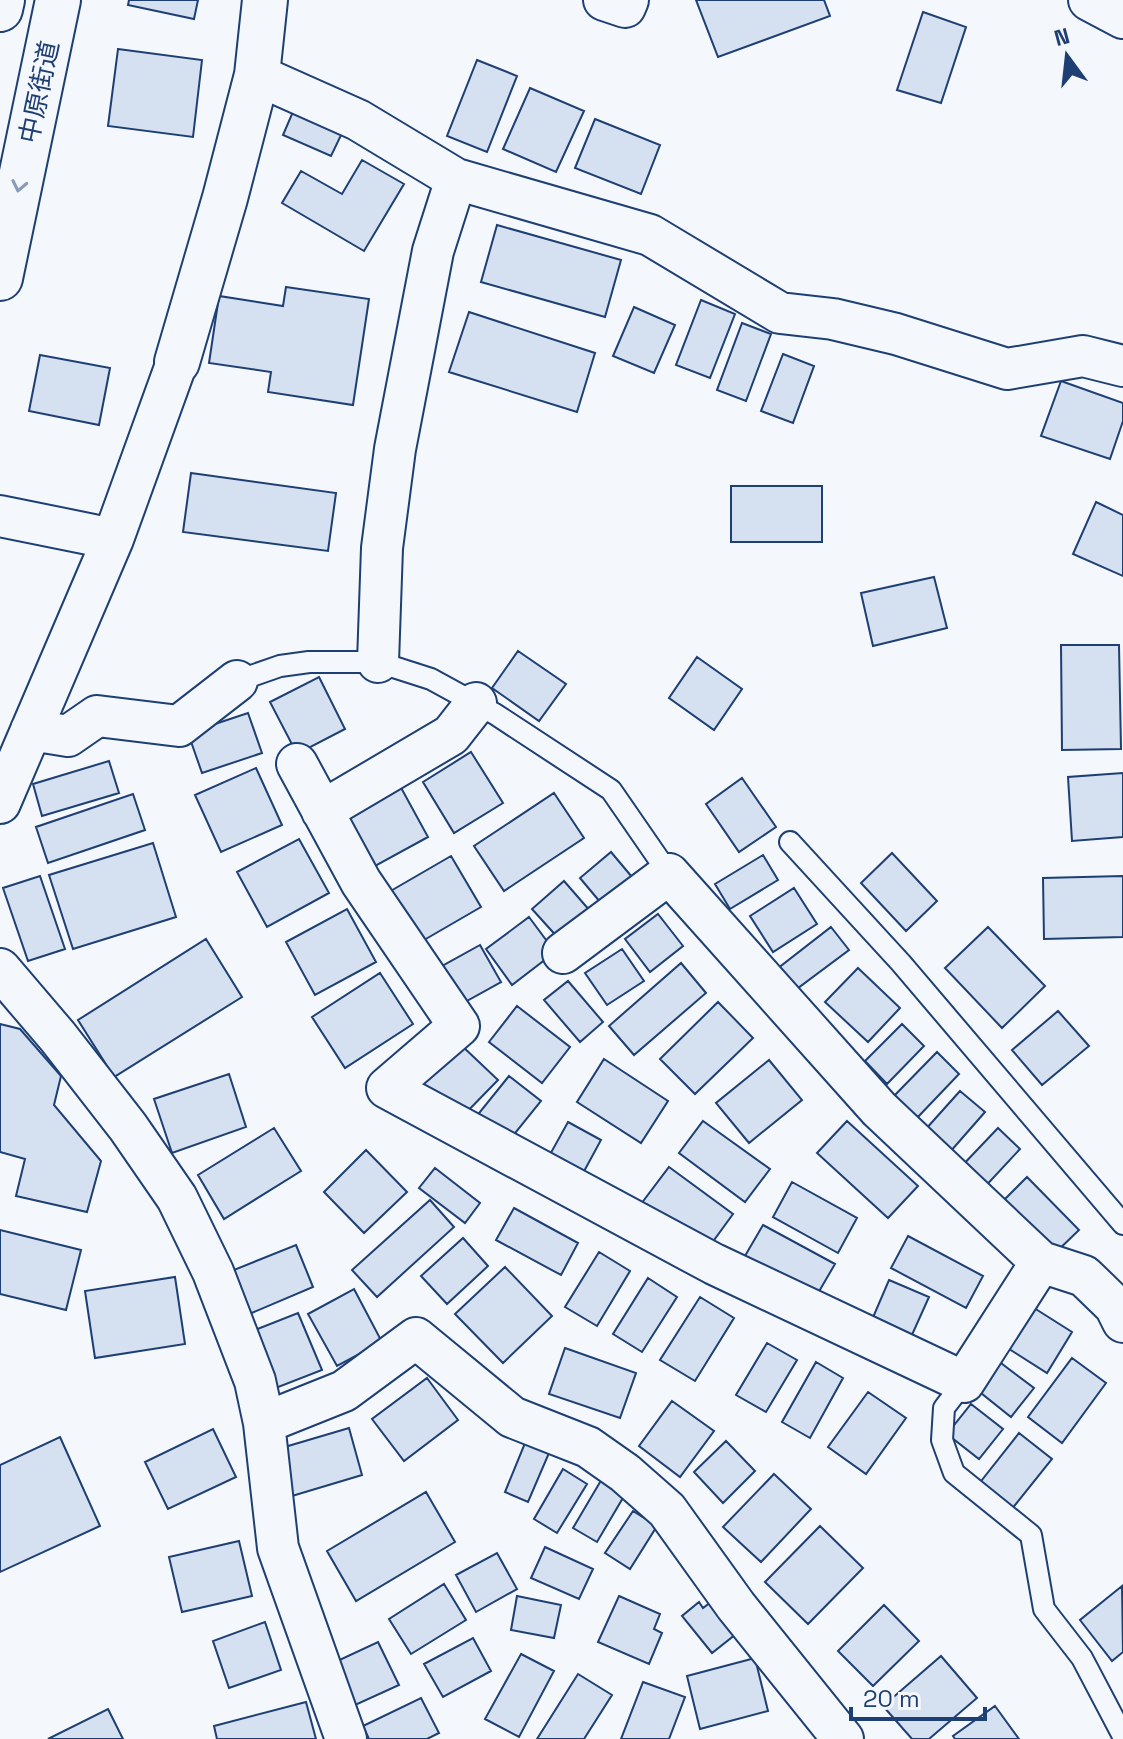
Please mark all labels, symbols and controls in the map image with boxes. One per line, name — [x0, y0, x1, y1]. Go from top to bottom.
north arrow — [1027, 16, 1107, 96]
text: N — [1051, 21, 1073, 52]
street label: 中原街道 — [12, 38, 66, 146]
one-way arrow — [11, 179, 28, 192]
scale bar — [851, 1671, 985, 1721]
text: 20 m — [863, 1683, 920, 1714]

